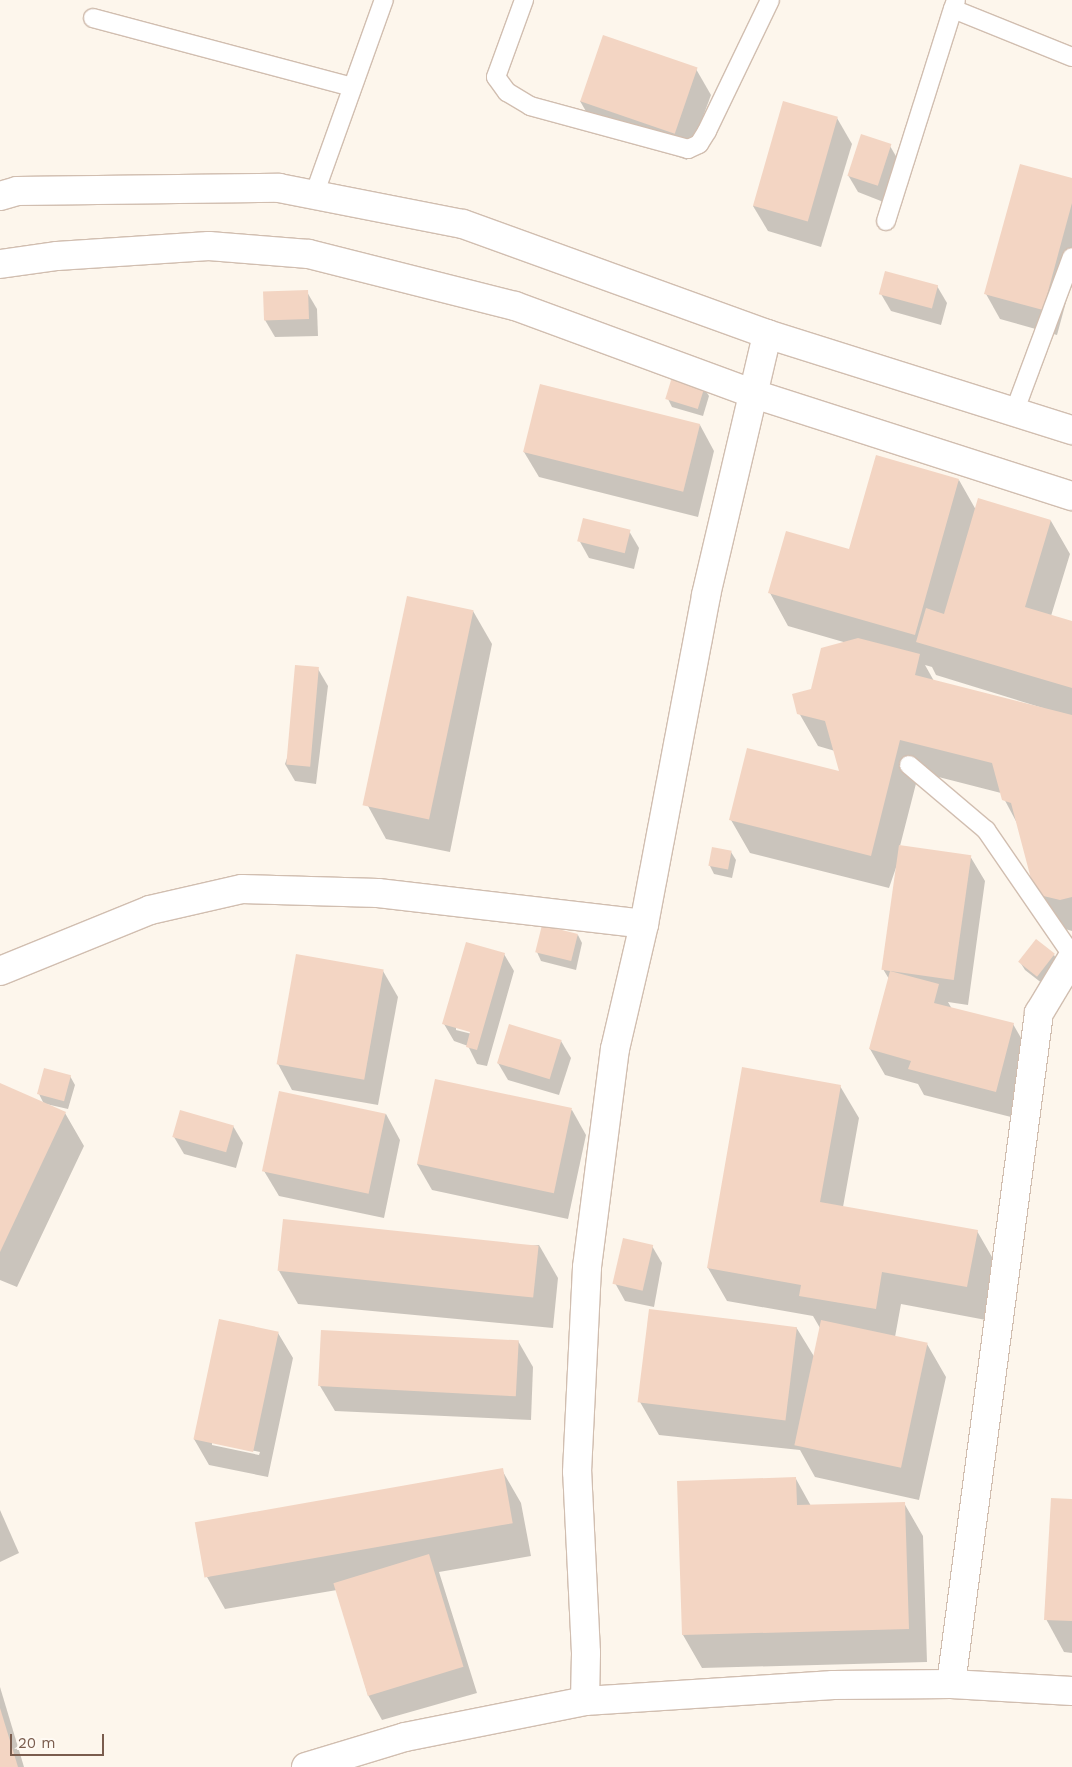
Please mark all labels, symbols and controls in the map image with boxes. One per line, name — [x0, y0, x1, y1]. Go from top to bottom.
scale bar — [12, 1724, 106, 1756]
text: 20 m — [18, 1734, 56, 1752]

